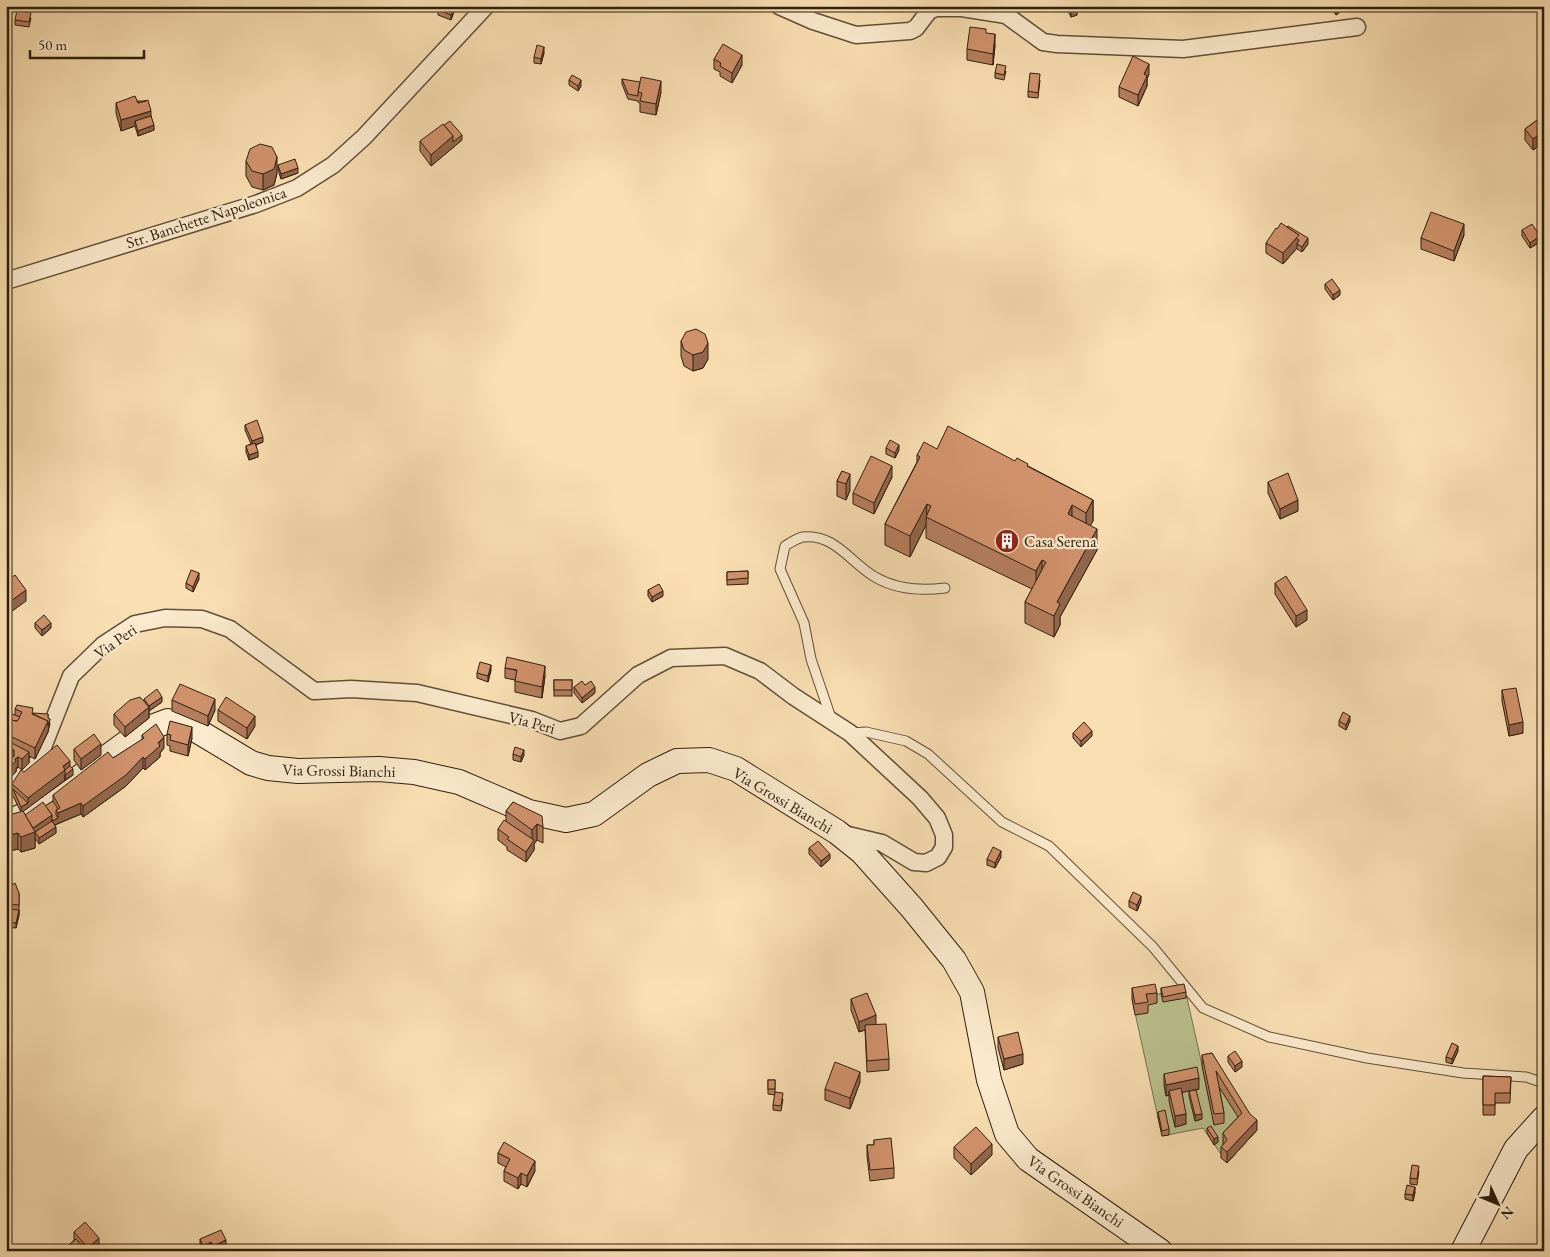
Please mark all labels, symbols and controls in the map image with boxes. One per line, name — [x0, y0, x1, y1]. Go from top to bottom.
scale bar — [30, 28, 144, 60]
text: 50 m — [38, 35, 67, 54]
street label: Str. Banchette Napoleonica — [123, 181, 290, 253]
building icon: Casa Serena — [994, 528, 1020, 554]
place label: Casa Serena — [1024, 531, 1097, 552]
street label: Via Peri — [90, 619, 141, 664]
street label: Via Peri — [506, 706, 558, 739]
street label: Via Grossi Bianchi — [282, 759, 396, 782]
street label: Via Grossi Bianchi — [729, 762, 837, 839]
street label: Via Grossi Bianchi — [1023, 1150, 1128, 1233]
north arrow — [1472, 1180, 1522, 1230]
text: N — [1496, 1203, 1518, 1224]

